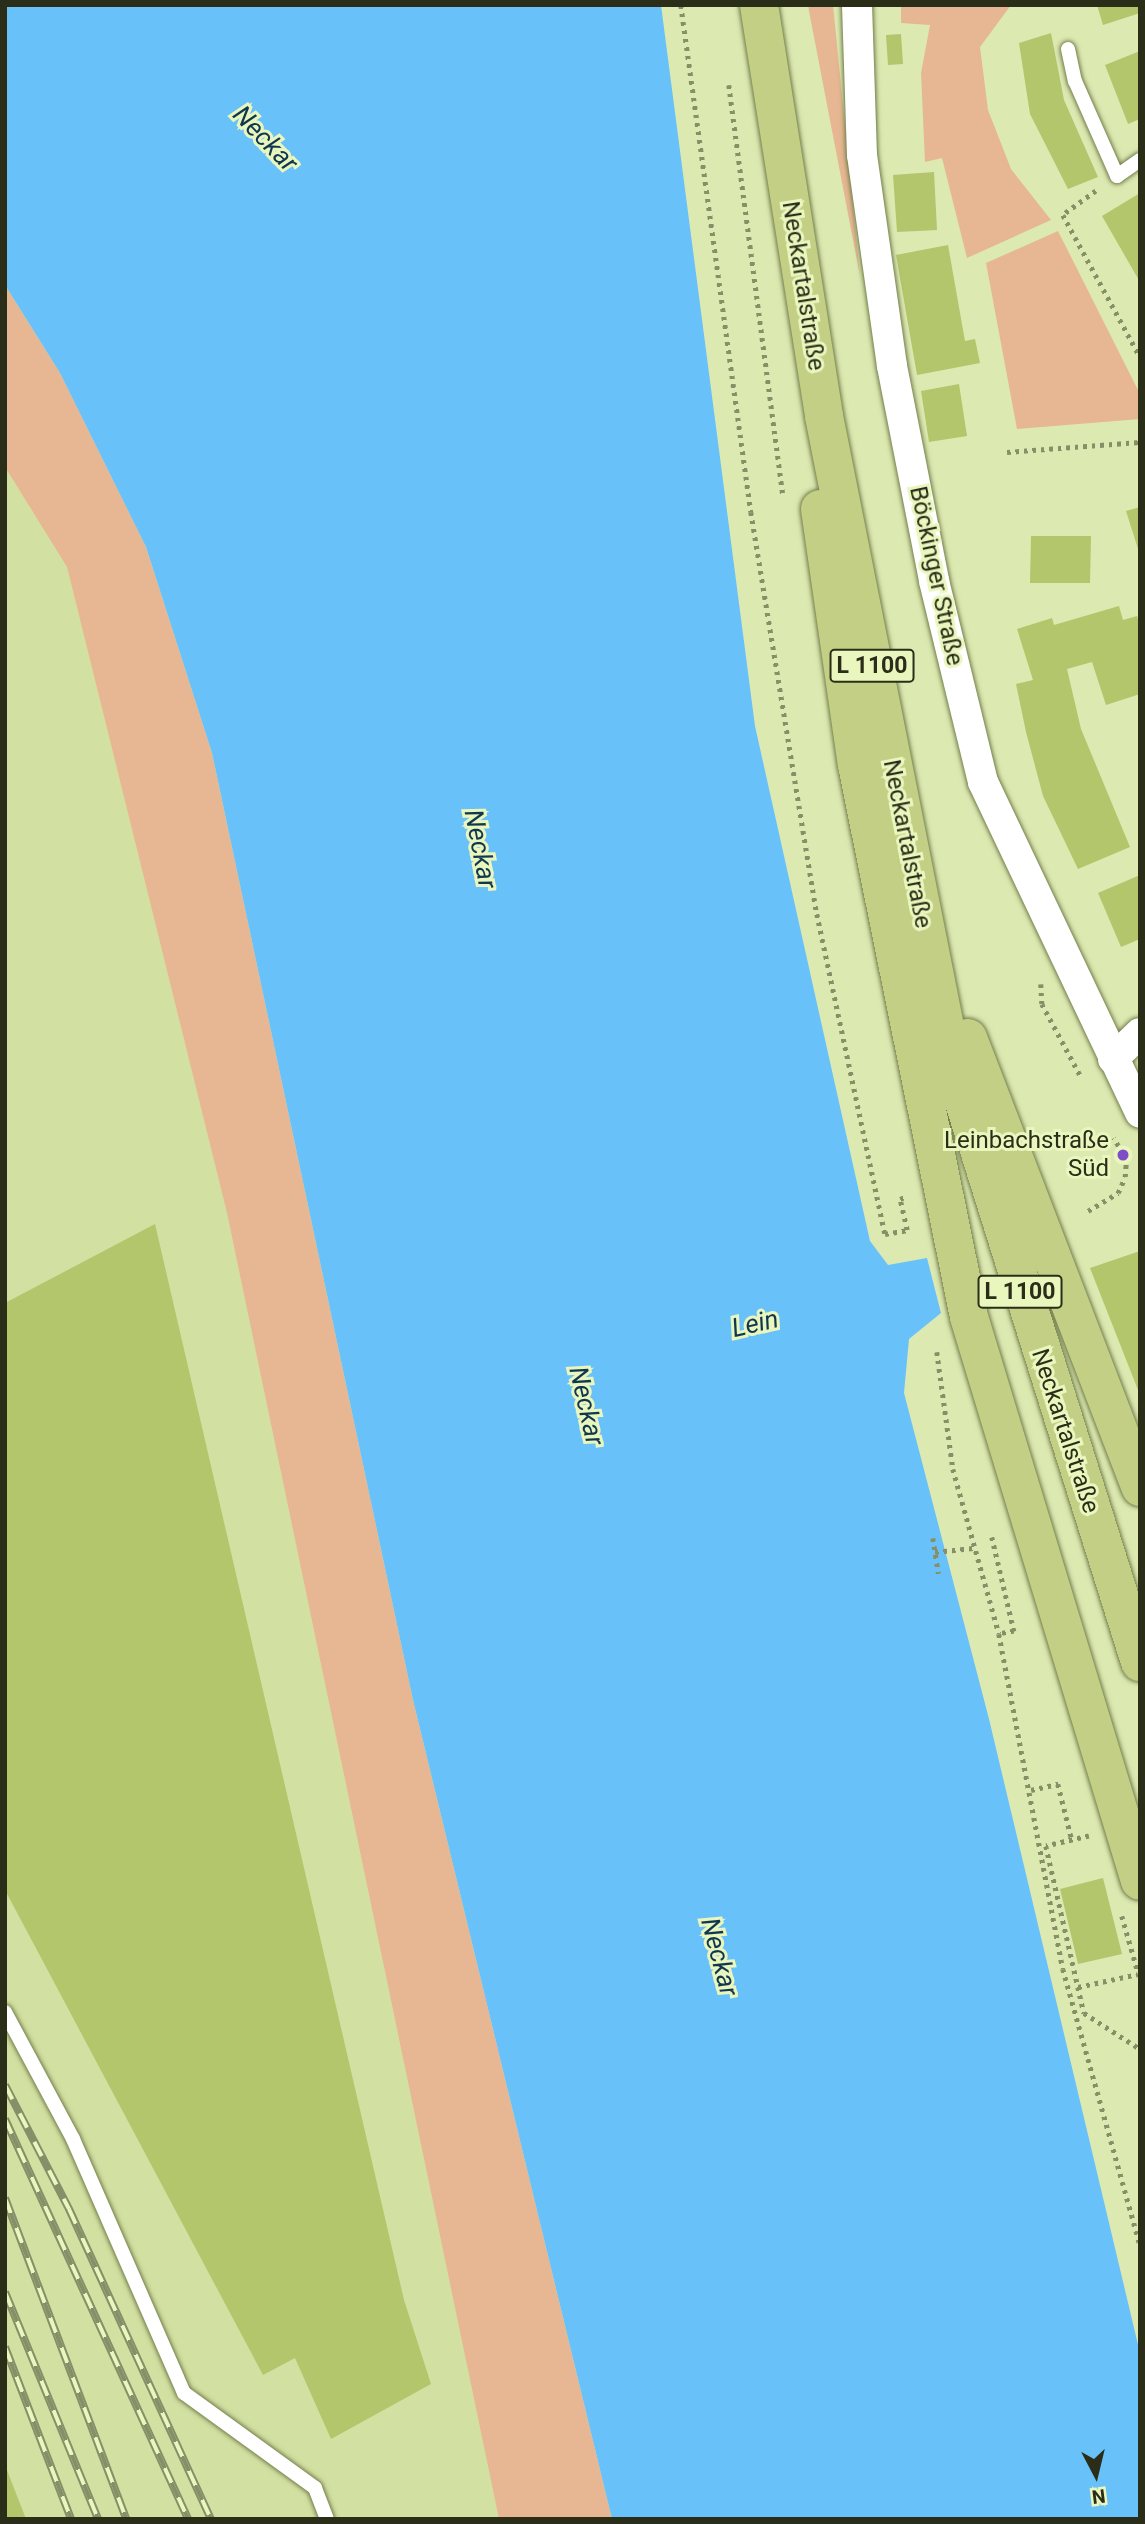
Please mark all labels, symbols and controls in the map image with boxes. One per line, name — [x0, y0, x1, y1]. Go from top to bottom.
water label: Neckar — [226, 100, 304, 178]
street label: Neckartalstraße — [775, 199, 831, 373]
street label: Böckinger Straße — [903, 484, 969, 668]
road number: L 1100 — [828, 646, 916, 686]
street label: Neckartalstraße — [877, 757, 937, 931]
water label: Neckar — [457, 807, 503, 891]
place label: Leinbachstraße Süd — [944, 1127, 1109, 1183]
marker: Leinbachstraße Süd — [1115, 1147, 1131, 1163]
road number: L 1100 — [976, 1273, 1064, 1312]
water label: Lein — [729, 1304, 781, 1344]
street label: Neckartalstraße — [1025, 1345, 1105, 1517]
water label: Neckar — [562, 1364, 610, 1448]
water label: Neckar — [694, 1915, 744, 1999]
north arrow — [1061, 2440, 1131, 2510]
text: N — [1091, 2484, 1107, 2509]

